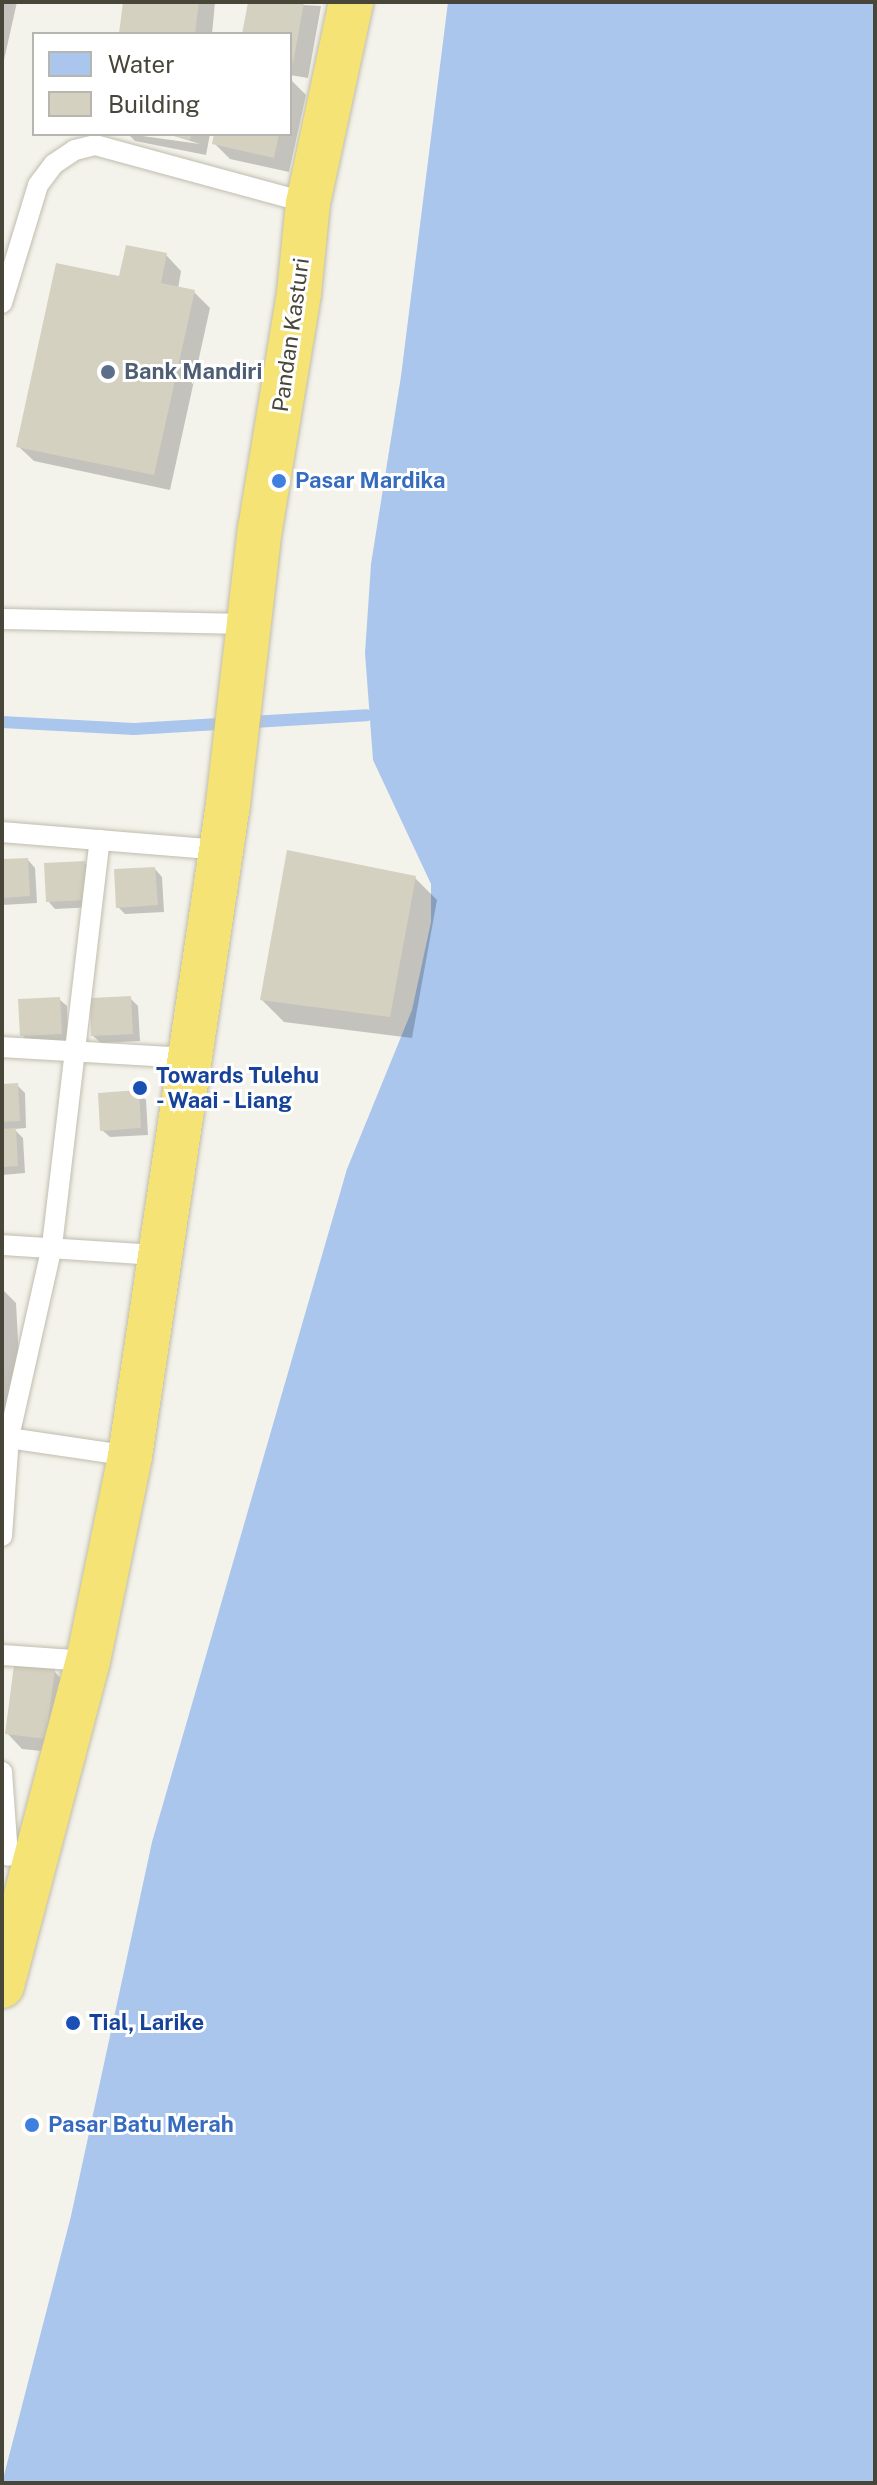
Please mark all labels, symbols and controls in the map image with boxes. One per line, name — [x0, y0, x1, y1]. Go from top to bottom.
legend — [32, 32, 292, 136]
text: Water — [108, 50, 175, 78]
text: Building — [108, 90, 200, 118]
street label: Pandan Kasturi — [267, 256, 315, 414]
place label: Bank Mandiri — [124, 359, 262, 385]
marker: Bank Mandiri — [99, 363, 117, 381]
place label: Pasar Mardika — [295, 468, 445, 494]
marker: Pasar Mardika — [270, 472, 288, 490]
place label: Towards Tulehu - Waai - Liang — [156, 1062, 319, 1114]
marker: Towards Tulehu - Waai - Liang — [131, 1079, 149, 1097]
place label: Tial, Larike — [89, 2010, 204, 2036]
marker: Tial, Larike — [64, 2014, 82, 2032]
place label: Pasar Batu Merah — [48, 2112, 234, 2138]
marker: Pasar Batu Merah — [23, 2116, 41, 2134]

